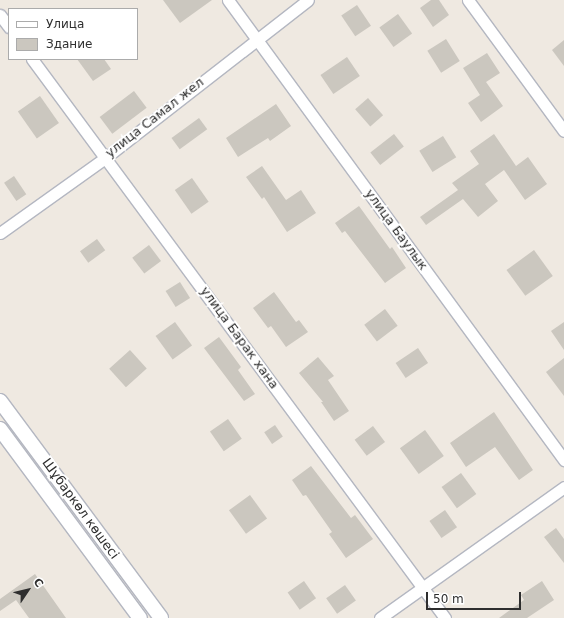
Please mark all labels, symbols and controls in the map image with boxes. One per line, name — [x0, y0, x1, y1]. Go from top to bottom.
legend — [8, 8, 138, 60]
text: Улица — [46, 17, 84, 31]
text: Здание — [46, 37, 92, 51]
street label: улица Самал жел — [103, 75, 207, 161]
street label: улица Баулык — [361, 186, 431, 274]
street label: улица Барак хана — [197, 284, 281, 392]
street label: Шұбаркөл көшесі — [38, 456, 122, 562]
north arrow — [8, 570, 48, 610]
text: С — [31, 576, 46, 590]
scale bar — [428, 584, 523, 610]
text: 50 m — [433, 592, 464, 606]

